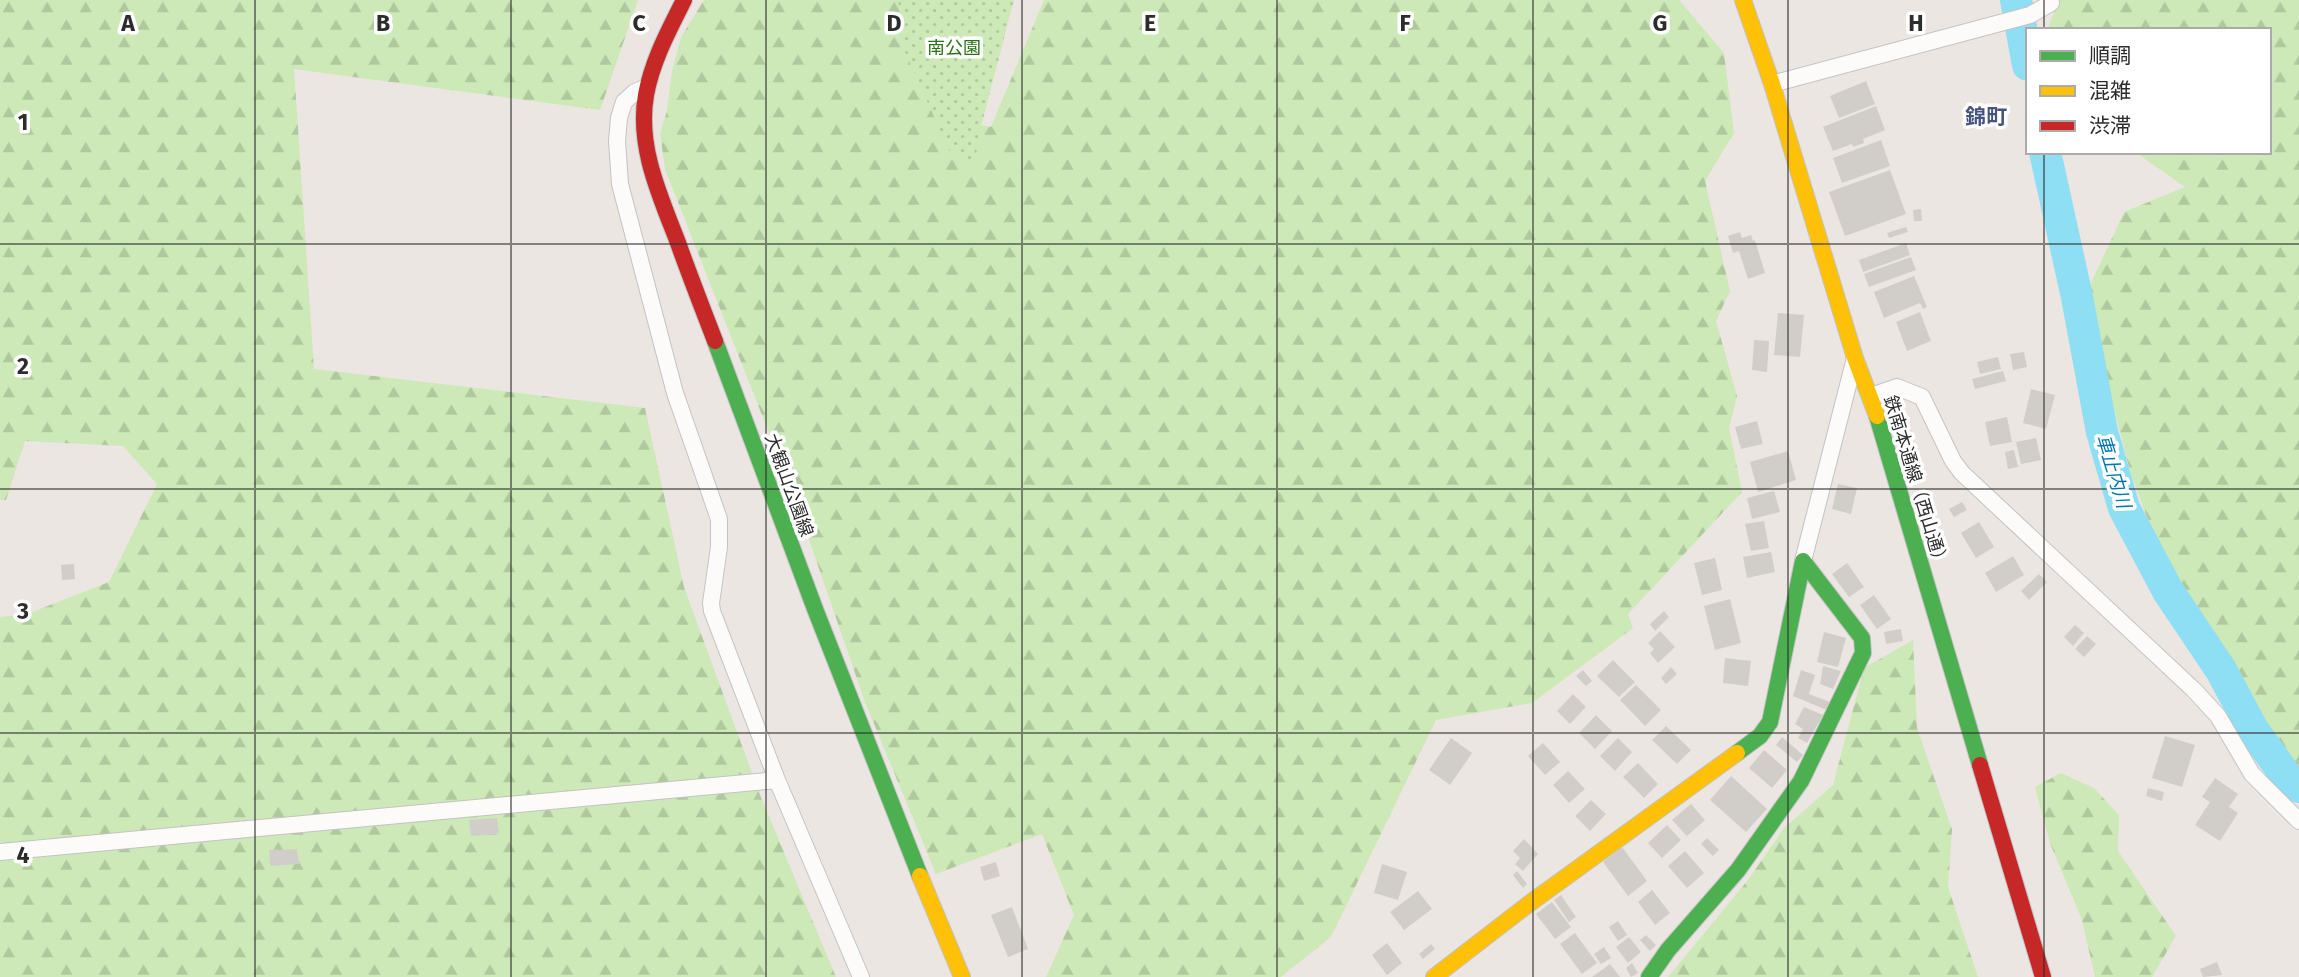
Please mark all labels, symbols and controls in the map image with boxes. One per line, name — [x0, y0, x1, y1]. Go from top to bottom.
text: A — [120, 9, 135, 37]
text: B — [376, 9, 390, 37]
text: C — [632, 9, 646, 37]
text: D — [887, 9, 902, 37]
text: E — [1144, 9, 1156, 37]
text: F — [1399, 9, 1411, 37]
text: G — [1653, 9, 1667, 37]
text: H — [1908, 9, 1924, 37]
legend — [2026, 28, 2271, 154]
park label: 南公園 — [927, 37, 981, 59]
text: 順調 — [2089, 43, 2131, 69]
text: 混雑 — [2089, 78, 2131, 104]
district label: 錦町 — [1965, 104, 2007, 130]
text: 1 — [18, 108, 28, 136]
text: 渋滞 — [2089, 113, 2131, 139]
text: 2 — [17, 352, 29, 380]
street label: 鉄南本通線（西山通） — [1879, 393, 1953, 571]
street label: 大観山公園線 — [760, 430, 818, 540]
water label: 車止内川 — [2091, 431, 2136, 513]
text: 3 — [16, 597, 29, 625]
text: 4 — [17, 841, 30, 869]

